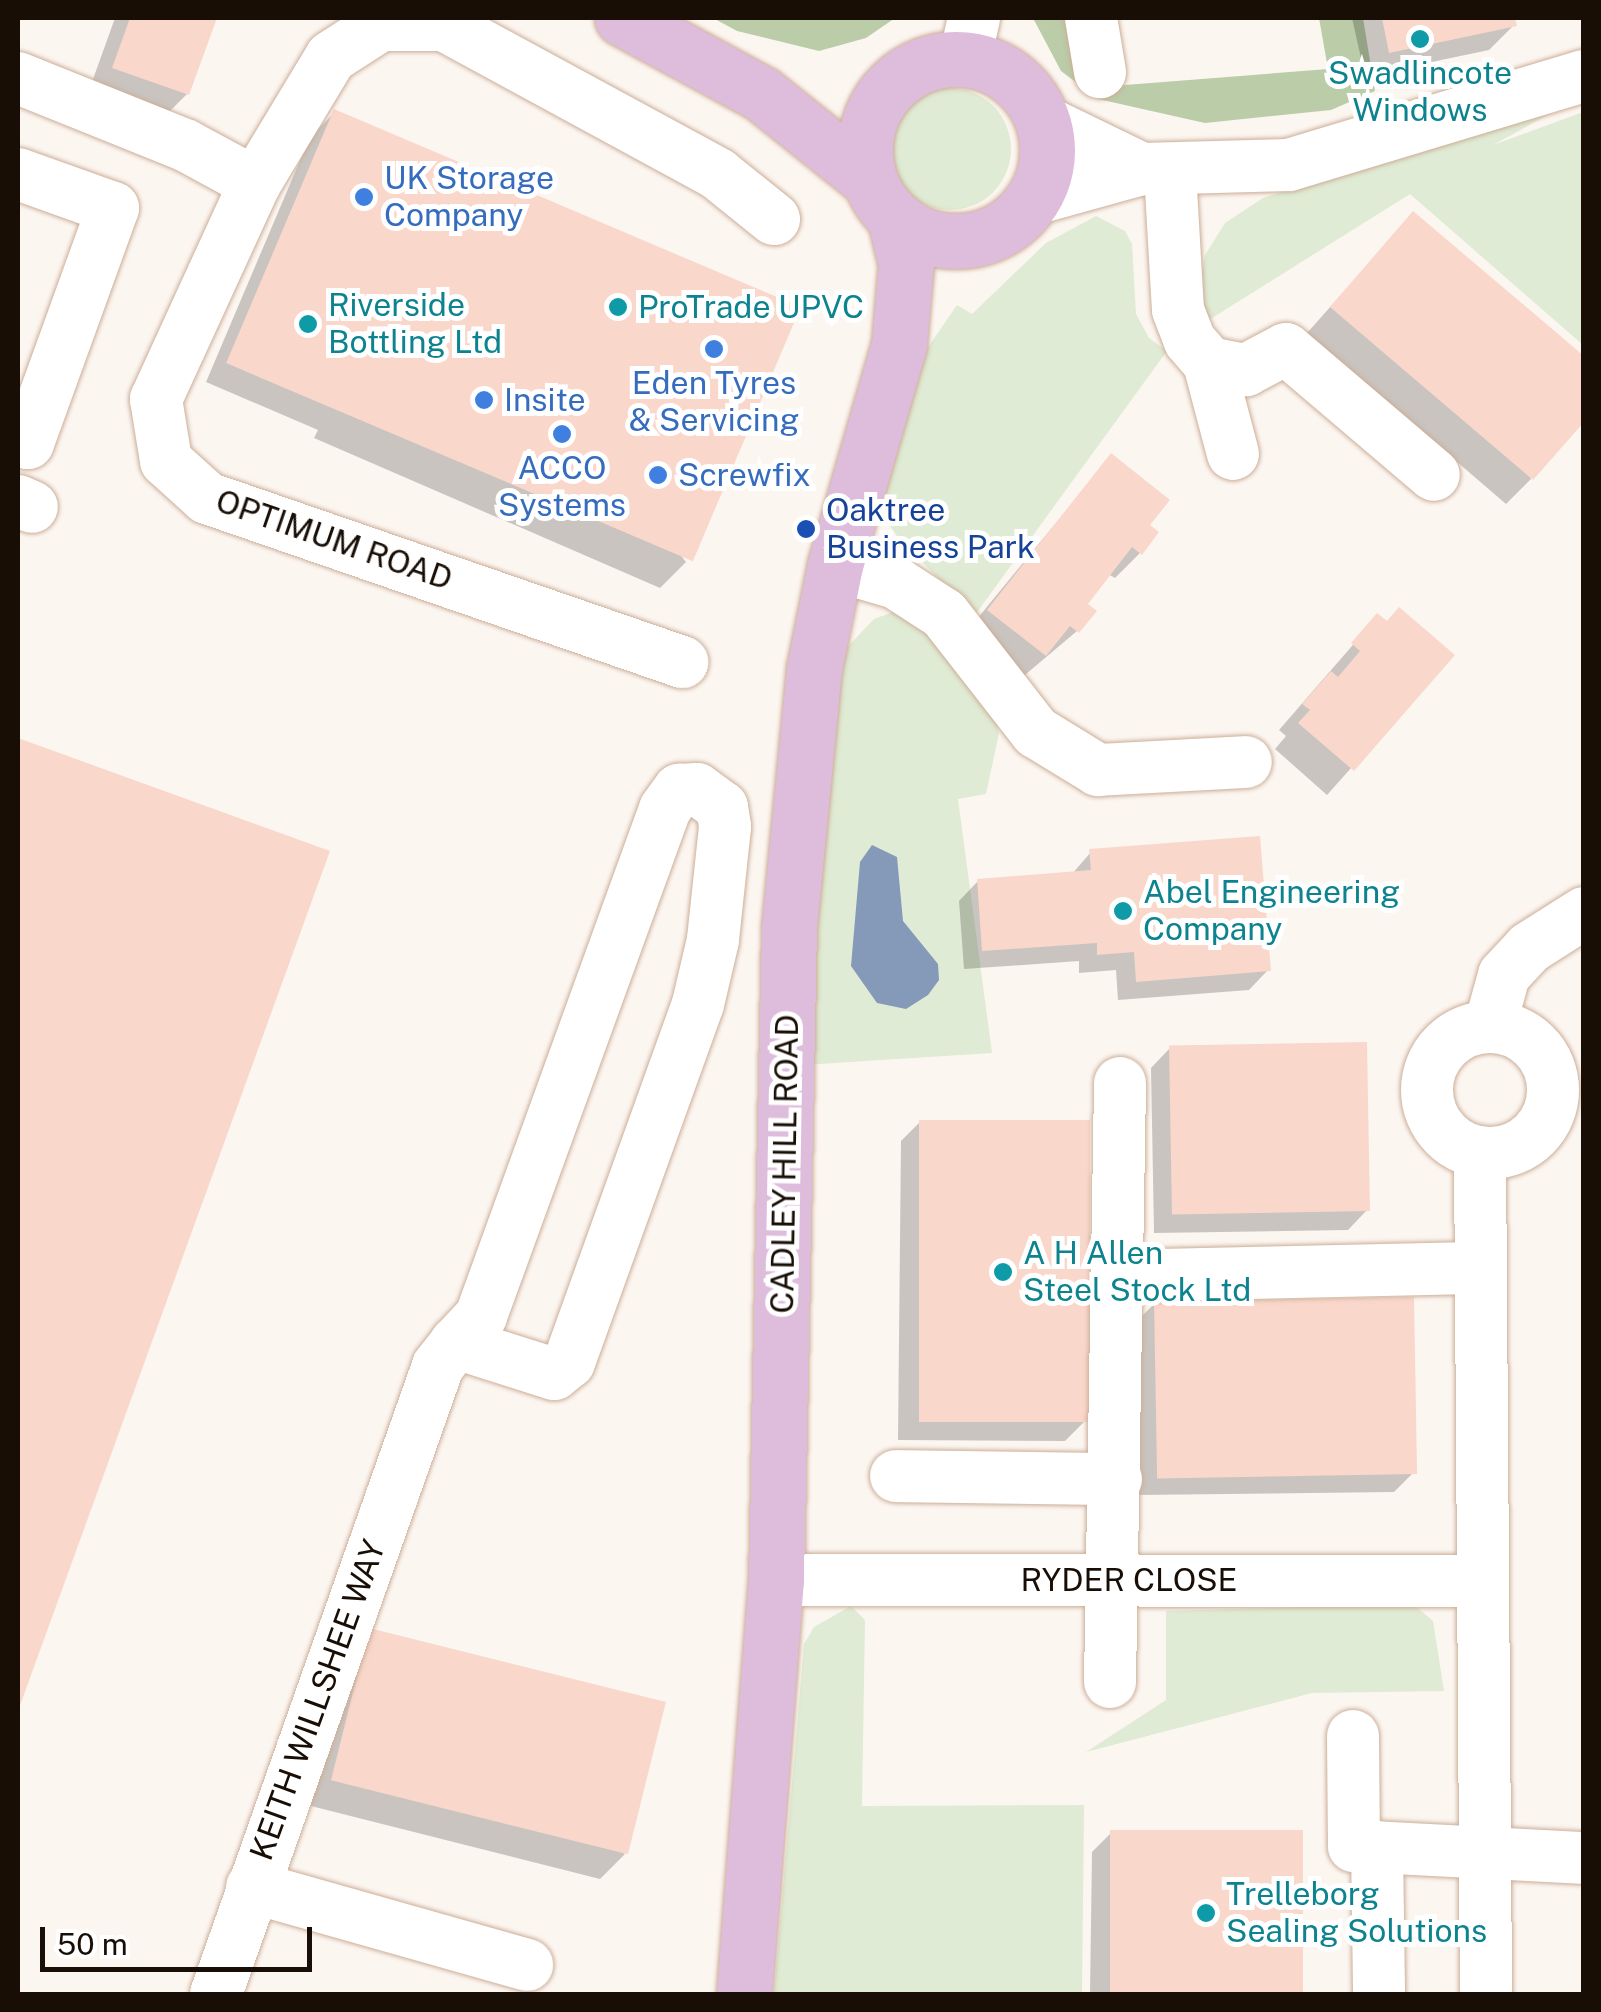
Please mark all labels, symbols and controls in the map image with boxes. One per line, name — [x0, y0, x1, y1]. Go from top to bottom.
marker: Swadlincote Windows — [1409, 28, 1431, 50]
place label: Swadlincote Windows — [1328, 55, 1512, 130]
place label: UK Storage Company — [384, 160, 554, 235]
marker: UK Storage Company — [353, 186, 375, 208]
place label: Riverside Bottling Ltd — [328, 287, 502, 362]
place label: ProTrade UPVC — [638, 288, 864, 326]
marker: ProTrade UPVC — [607, 296, 629, 318]
marker: Riverside Bottling Ltd — [297, 313, 319, 335]
marker: Eden Tyres & Servicing — [703, 338, 725, 360]
place label: Eden Tyres & Servicing — [629, 365, 799, 440]
place label: Insite — [504, 381, 586, 419]
marker: Insite — [473, 389, 495, 411]
marker: ACCO Systems — [551, 423, 573, 445]
place label: ACCO Systems — [498, 450, 626, 525]
place label: Screwfix — [678, 456, 810, 494]
marker: Screwfix — [647, 464, 669, 486]
street label: OPTIMUM ROAD — [211, 482, 457, 598]
place label: Oaktree Business Park — [826, 492, 1035, 567]
marker: Oaktree Business Park — [795, 518, 817, 540]
place label: Abel Engineering Company — [1143, 874, 1400, 949]
marker: Abel Engineering Company — [1112, 900, 1134, 922]
street label: CADLEY HILL ROAD — [763, 1014, 807, 1314]
place label: A H Allen Steel Stock Ltd — [1023, 1235, 1251, 1310]
marker: A H Allen Steel Stock Ltd — [992, 1261, 1014, 1283]
street label: KEITH WILLSHEE WAY — [242, 1534, 394, 1866]
street label: RYDER CLOSE — [1021, 1561, 1237, 1599]
place label: Trelleborg Sealing Solutions — [1226, 1876, 1487, 1951]
marker: Trelleborg Sealing Solutions — [1195, 1902, 1217, 1924]
scale bar — [45, 1907, 318, 1969]
text: 50 m — [57, 1926, 128, 1962]

